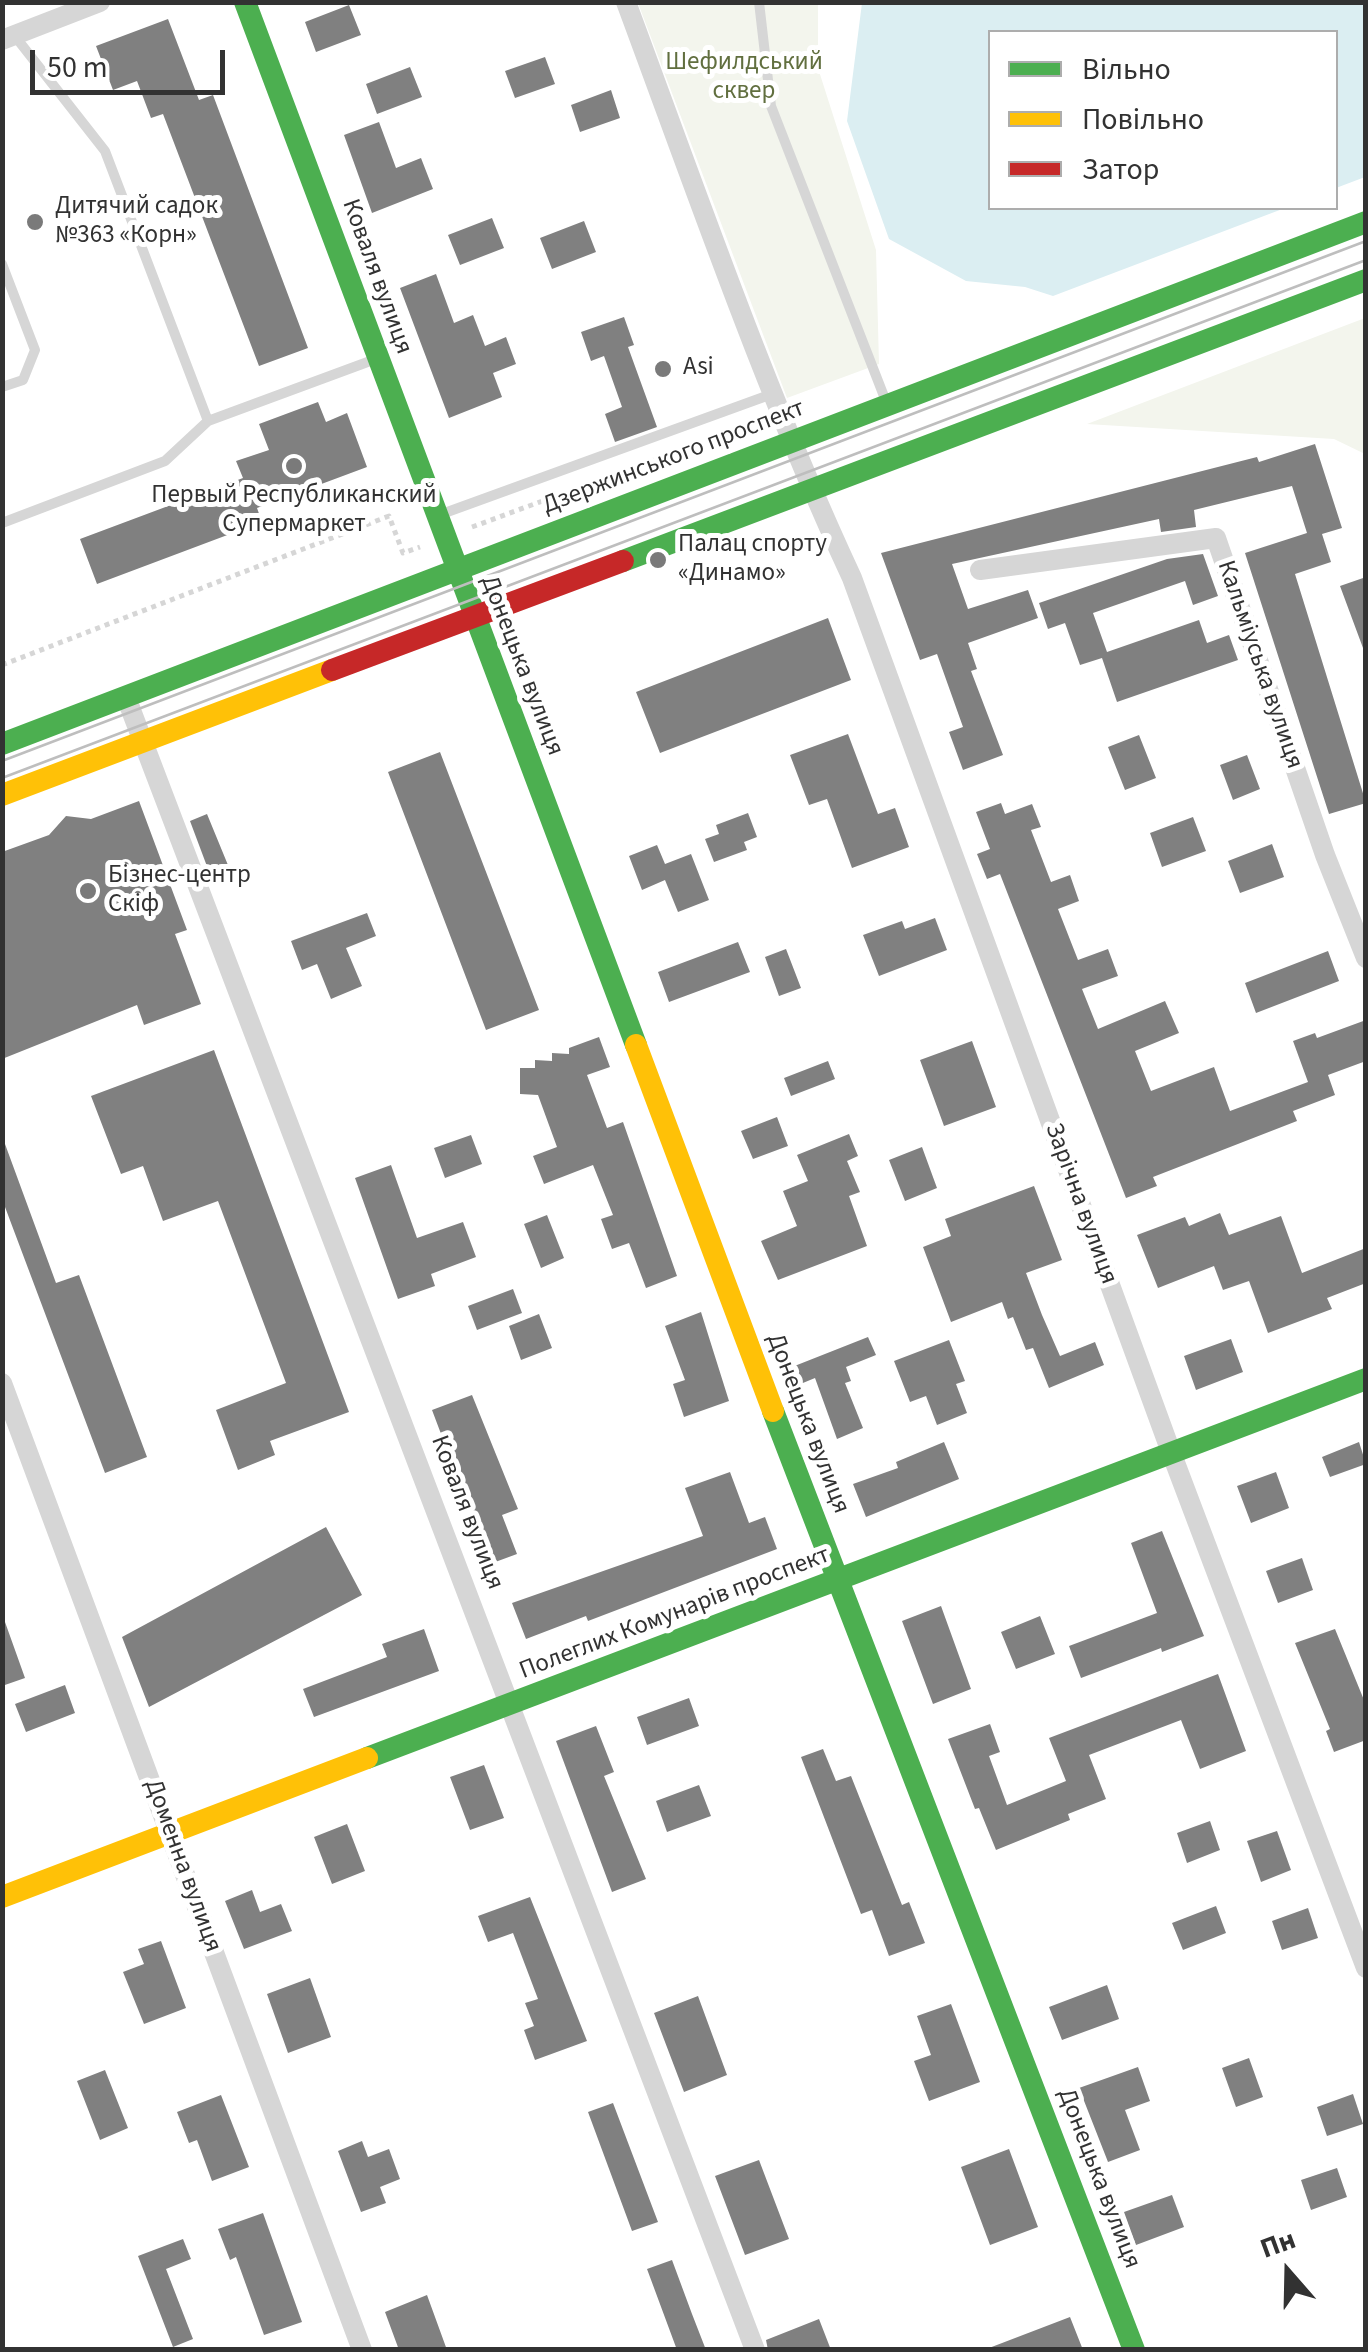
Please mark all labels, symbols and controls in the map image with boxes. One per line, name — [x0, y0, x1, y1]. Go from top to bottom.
scale bar — [35, 30, 230, 92]
legend — [988, 30, 1338, 210]
text: 50 m — [47, 46, 108, 89]
text: Вільно — [1082, 48, 1171, 91]
park label: Шефилдський сквер — [665, 49, 823, 108]
text: Повільно — [1082, 98, 1204, 141]
text: Затор — [1082, 148, 1160, 191]
place label: Дитячий садок №363 «Корн» — [55, 193, 218, 252]
street label: Коваля вулиця — [334, 195, 418, 359]
marker: Дитячий садок №363 «Корн» — [24, 211, 46, 233]
place label: Asi — [683, 354, 714, 384]
marker: Asi — [652, 358, 674, 380]
street label: Дзержинського проспект — [539, 394, 809, 522]
marker: Первый Республиканский Супермаркет — [283, 455, 305, 477]
place label: Первый Республиканский Супермаркет — [151, 482, 437, 541]
place label: Палац спорту «Динамо» — [678, 531, 827, 590]
marker: Палац спорту «Динамо» — [647, 549, 669, 571]
street label: Кальміуська вулиця — [1209, 557, 1309, 773]
street label: Донецька вулиця — [473, 572, 569, 760]
place label: Бізнес-центр Скіф — [108, 862, 251, 921]
marker: Бізнес-центр Скіф — [77, 880, 99, 902]
street label: Зарічна вулиця — [1037, 1119, 1123, 1289]
street label: Донецька вулиця — [759, 1330, 855, 1518]
street label: Коваля вулиця — [423, 1432, 509, 1594]
street label: Полеглих Комунарів проспект — [516, 1541, 834, 1687]
street label: Доменна вулиця — [137, 1775, 227, 1957]
street label: Донецька вулиця — [1050, 2085, 1146, 2273]
text: Пн — [1255, 2219, 1301, 2269]
north arrow — [1238, 2222, 1338, 2322]

